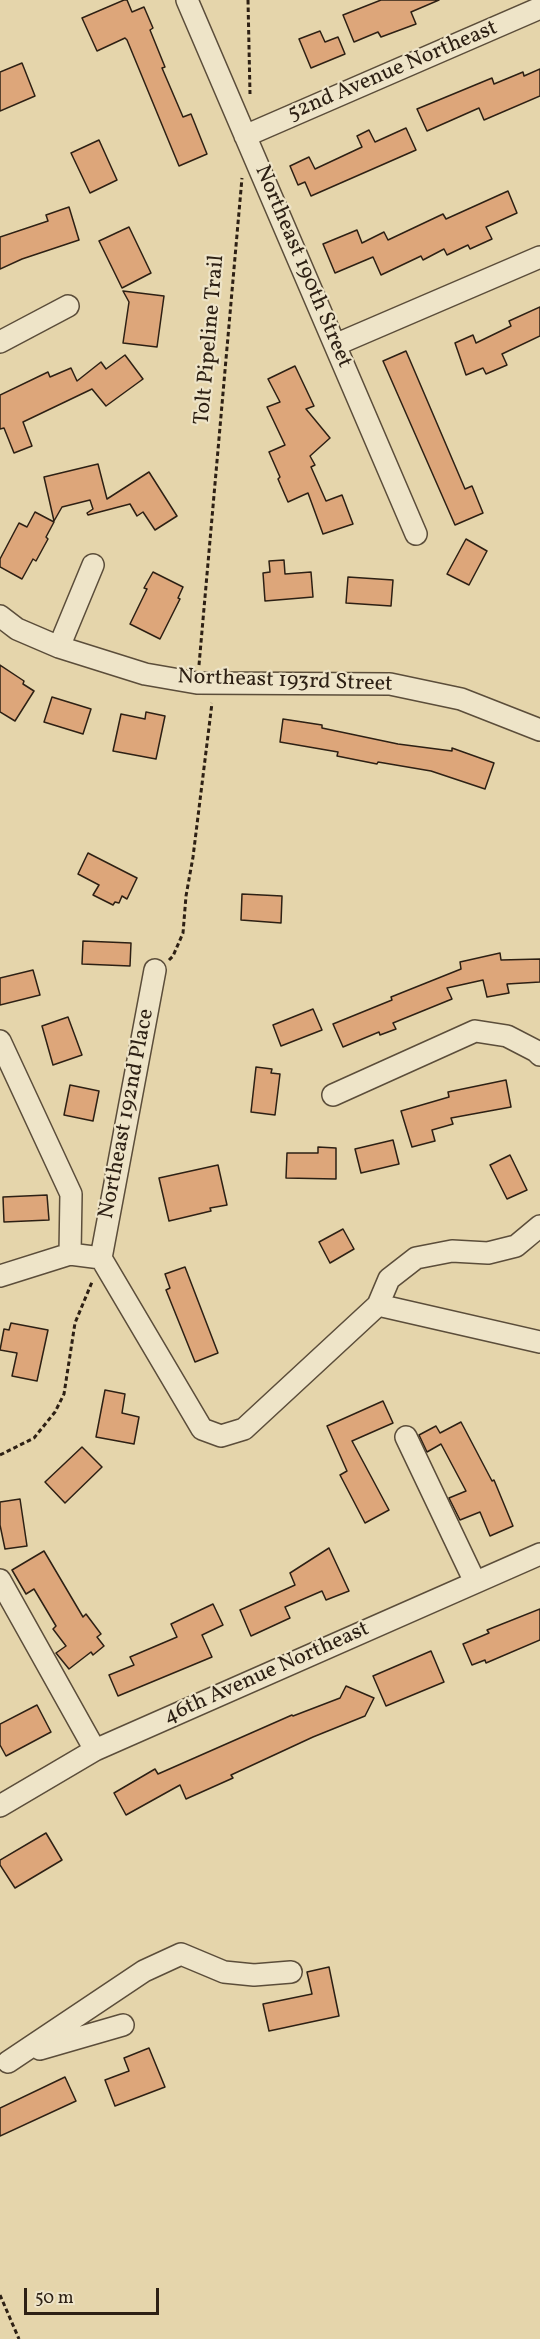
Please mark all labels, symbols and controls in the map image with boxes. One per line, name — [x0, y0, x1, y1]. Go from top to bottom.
street label: 52nd Avenue Northeast — [284, 16, 502, 128]
street label: Northeast 190th Street — [247, 162, 357, 372]
street label: Tolt Pipeline Trail — [190, 254, 232, 426]
street label: Northeast 193rd Street — [177, 665, 393, 699]
street label: Northeast 192nd Place — [95, 1007, 161, 1221]
street label: 46th Avenue Northeast — [160, 1617, 374, 1731]
scale bar — [27, 2276, 162, 2314]
text: 50 m — [35, 2286, 74, 2311]

